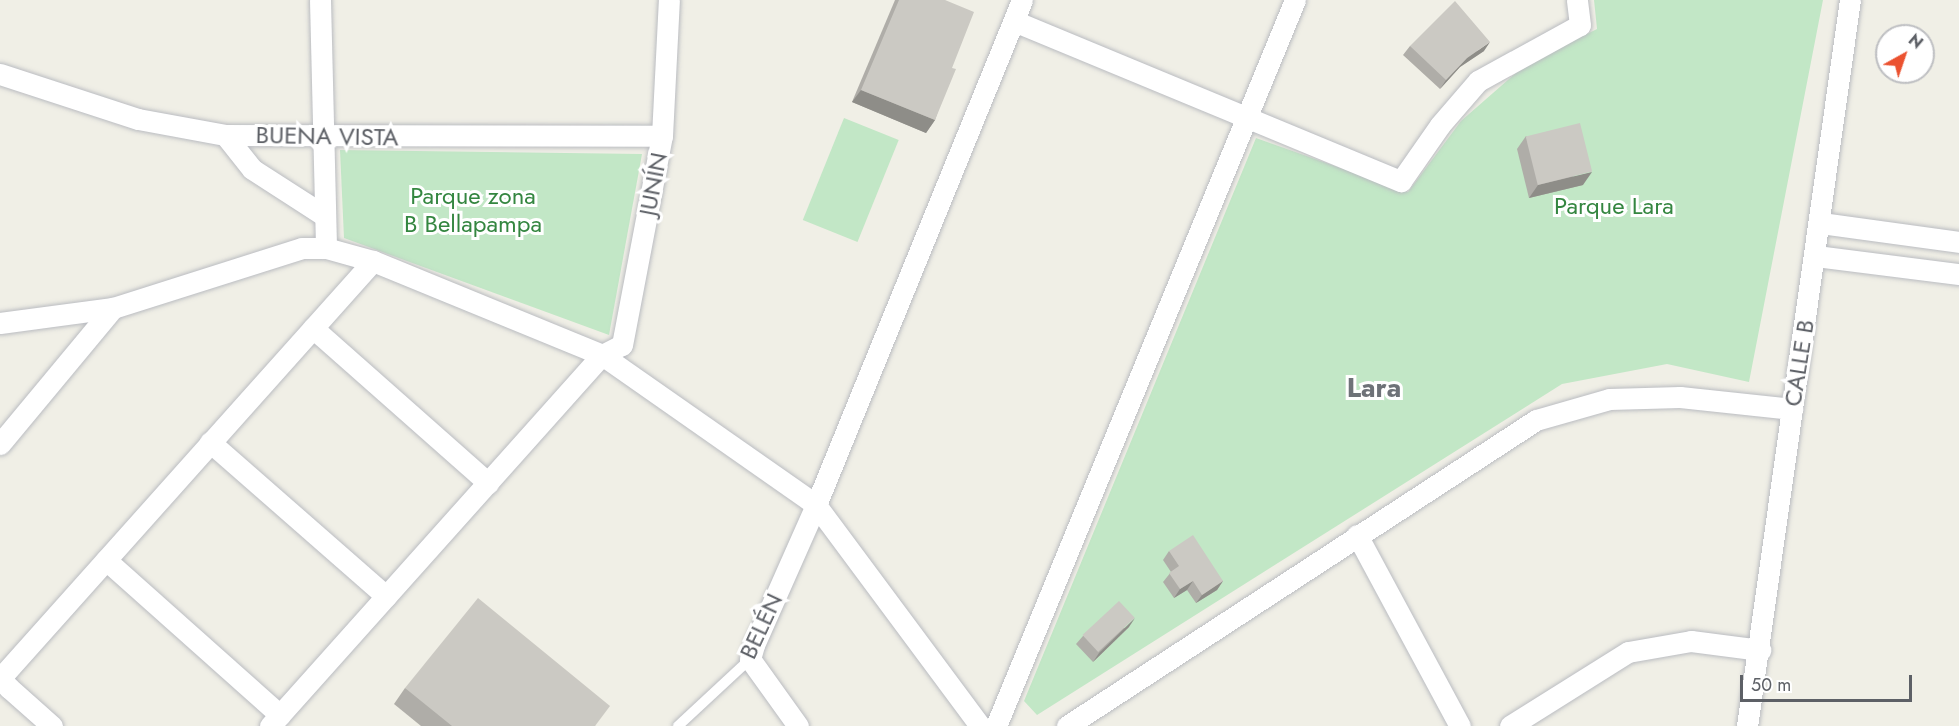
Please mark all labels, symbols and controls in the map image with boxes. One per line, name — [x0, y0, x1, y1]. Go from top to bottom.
north arrow — [1875, 24, 1935, 84]
text: N — [1903, 28, 1928, 54]
street label: BUENA VISTA — [255, 120, 399, 152]
street label: JUNÍN — [633, 150, 673, 218]
park label: Parque zona B Bellapampa — [404, 182, 542, 238]
park label: Parque Lara — [1554, 192, 1674, 220]
street label: CALLE B — [1778, 318, 1820, 408]
district label: Lara — [1347, 372, 1401, 404]
street label: BELÉN — [733, 589, 789, 663]
scale bar — [1743, 663, 1916, 701]
text: 50 m — [1751, 672, 1791, 698]

